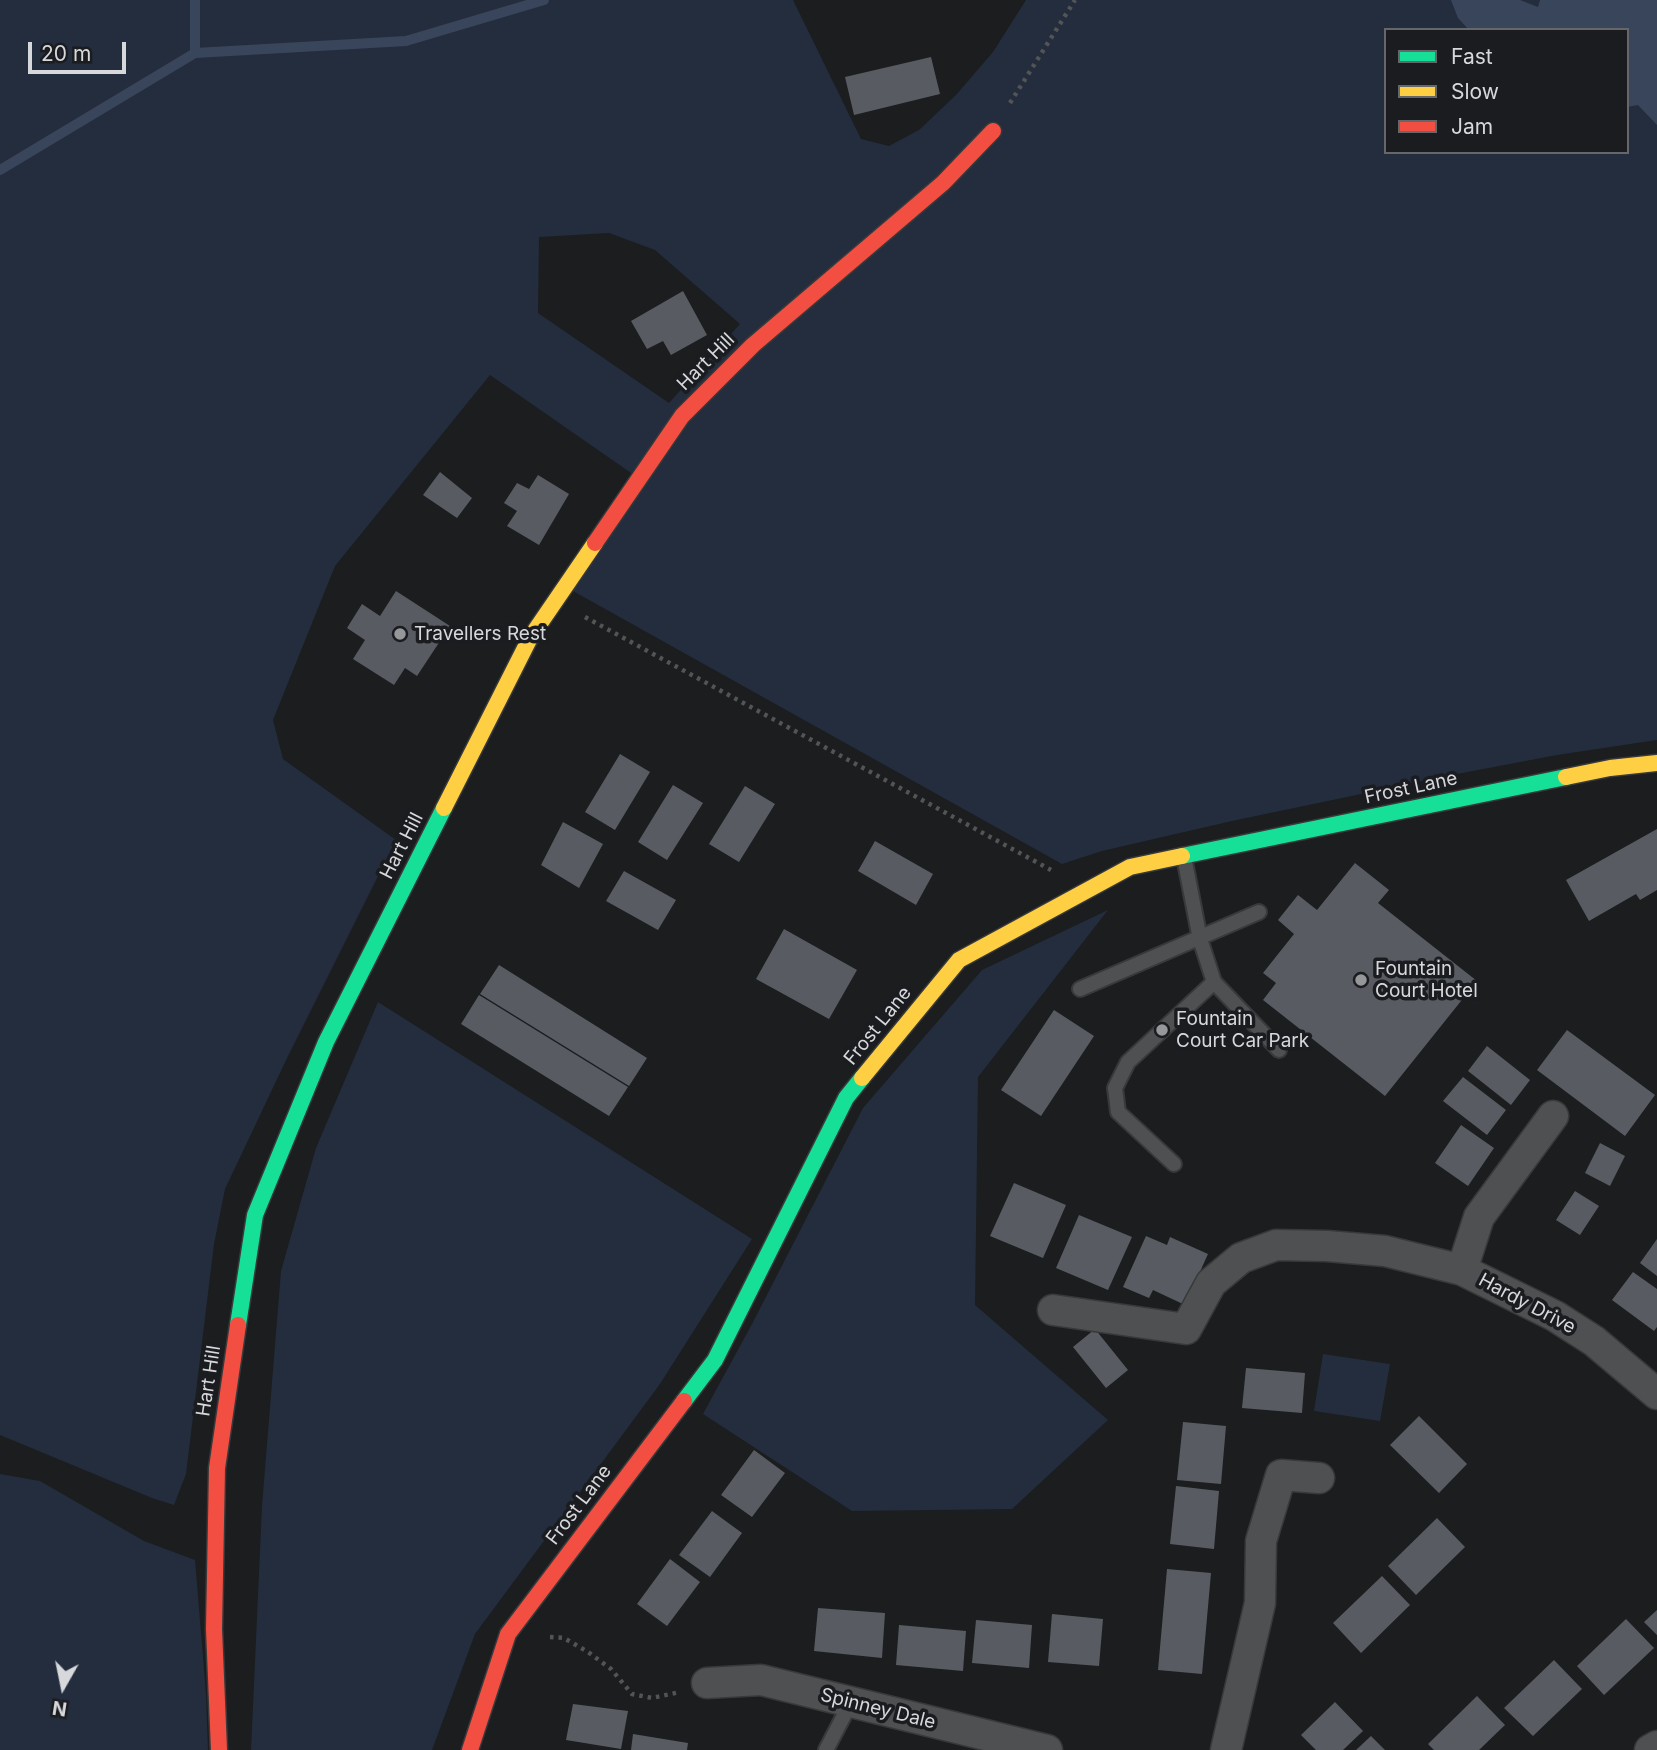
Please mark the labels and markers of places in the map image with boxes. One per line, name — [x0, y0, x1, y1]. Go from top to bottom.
place label: Travellers Rest — [414, 623, 546, 645]
marker: Travellers Rest — [392, 626, 408, 642]
place label: Fountain Court Hotel — [1375, 958, 1478, 1002]
marker: Fountain Court Hotel — [1353, 972, 1369, 988]
place label: Fountain Court Car Park — [1176, 1008, 1309, 1052]
marker: Fountain Court Car Park — [1154, 1022, 1170, 1038]

